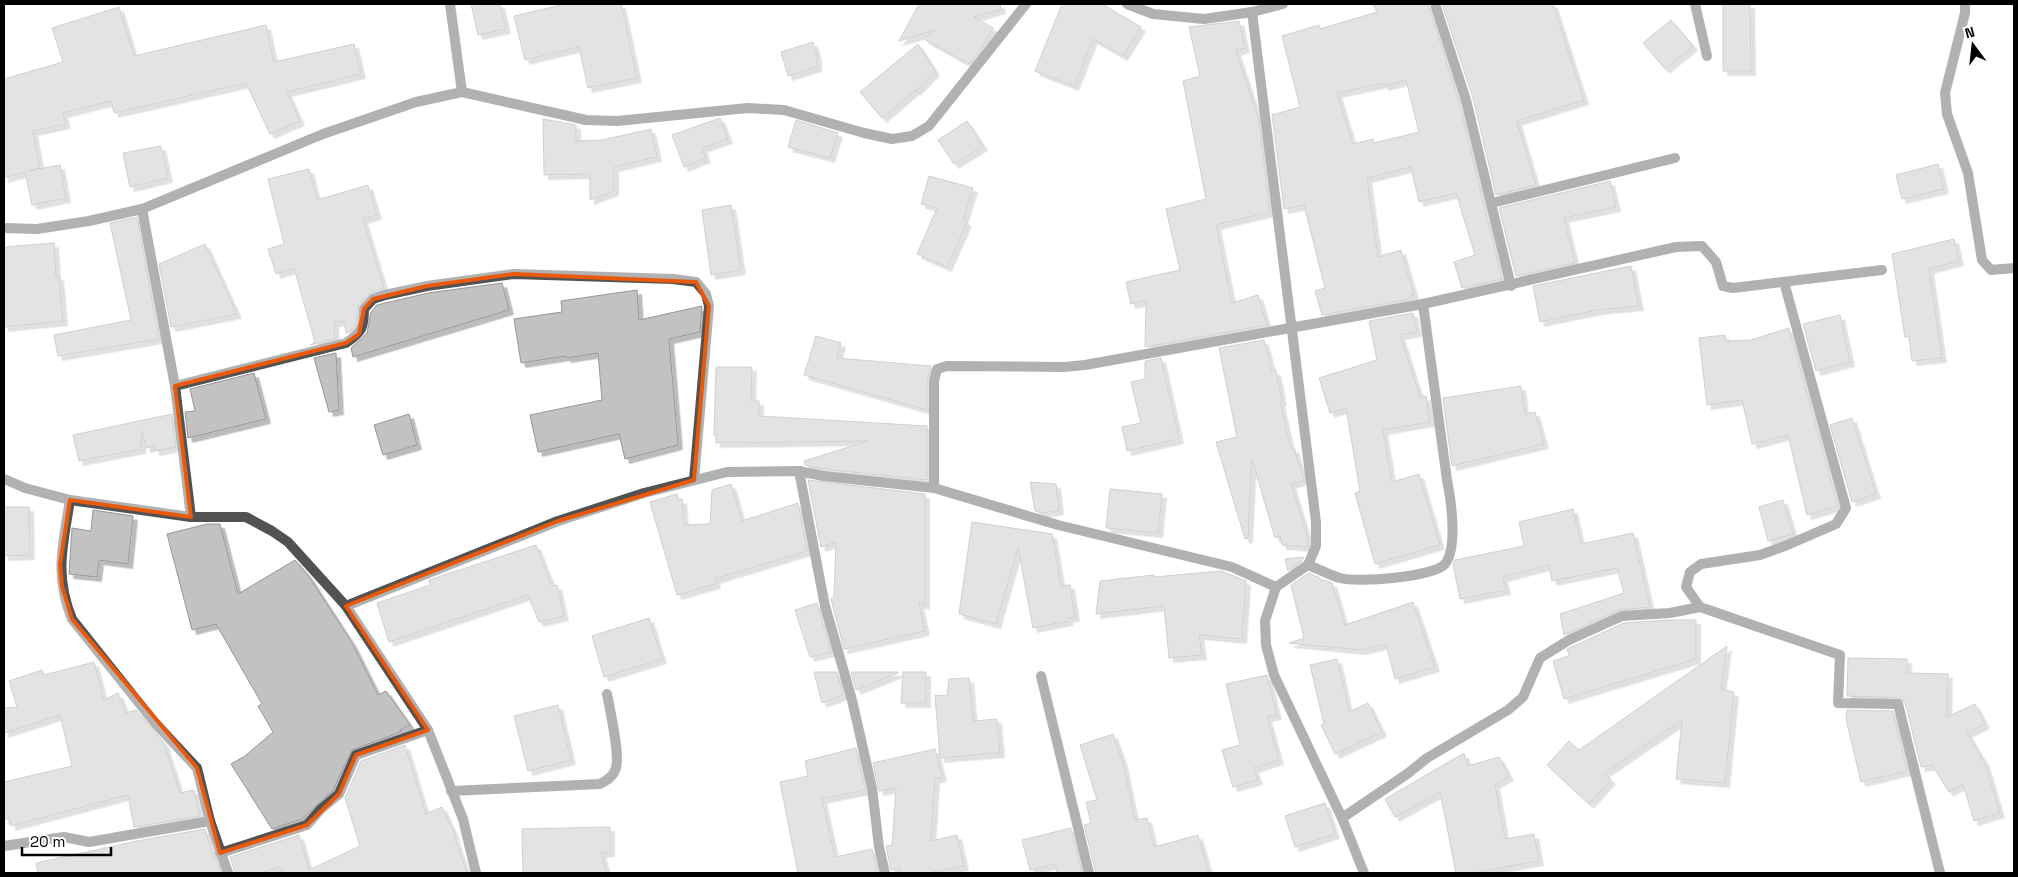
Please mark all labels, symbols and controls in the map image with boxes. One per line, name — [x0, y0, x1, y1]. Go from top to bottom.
north arrow — [1948, 20, 1998, 70]
text: N — [1963, 23, 1977, 42]
scale bar — [22, 824, 111, 856]
text: 20 m — [30, 832, 65, 851]

